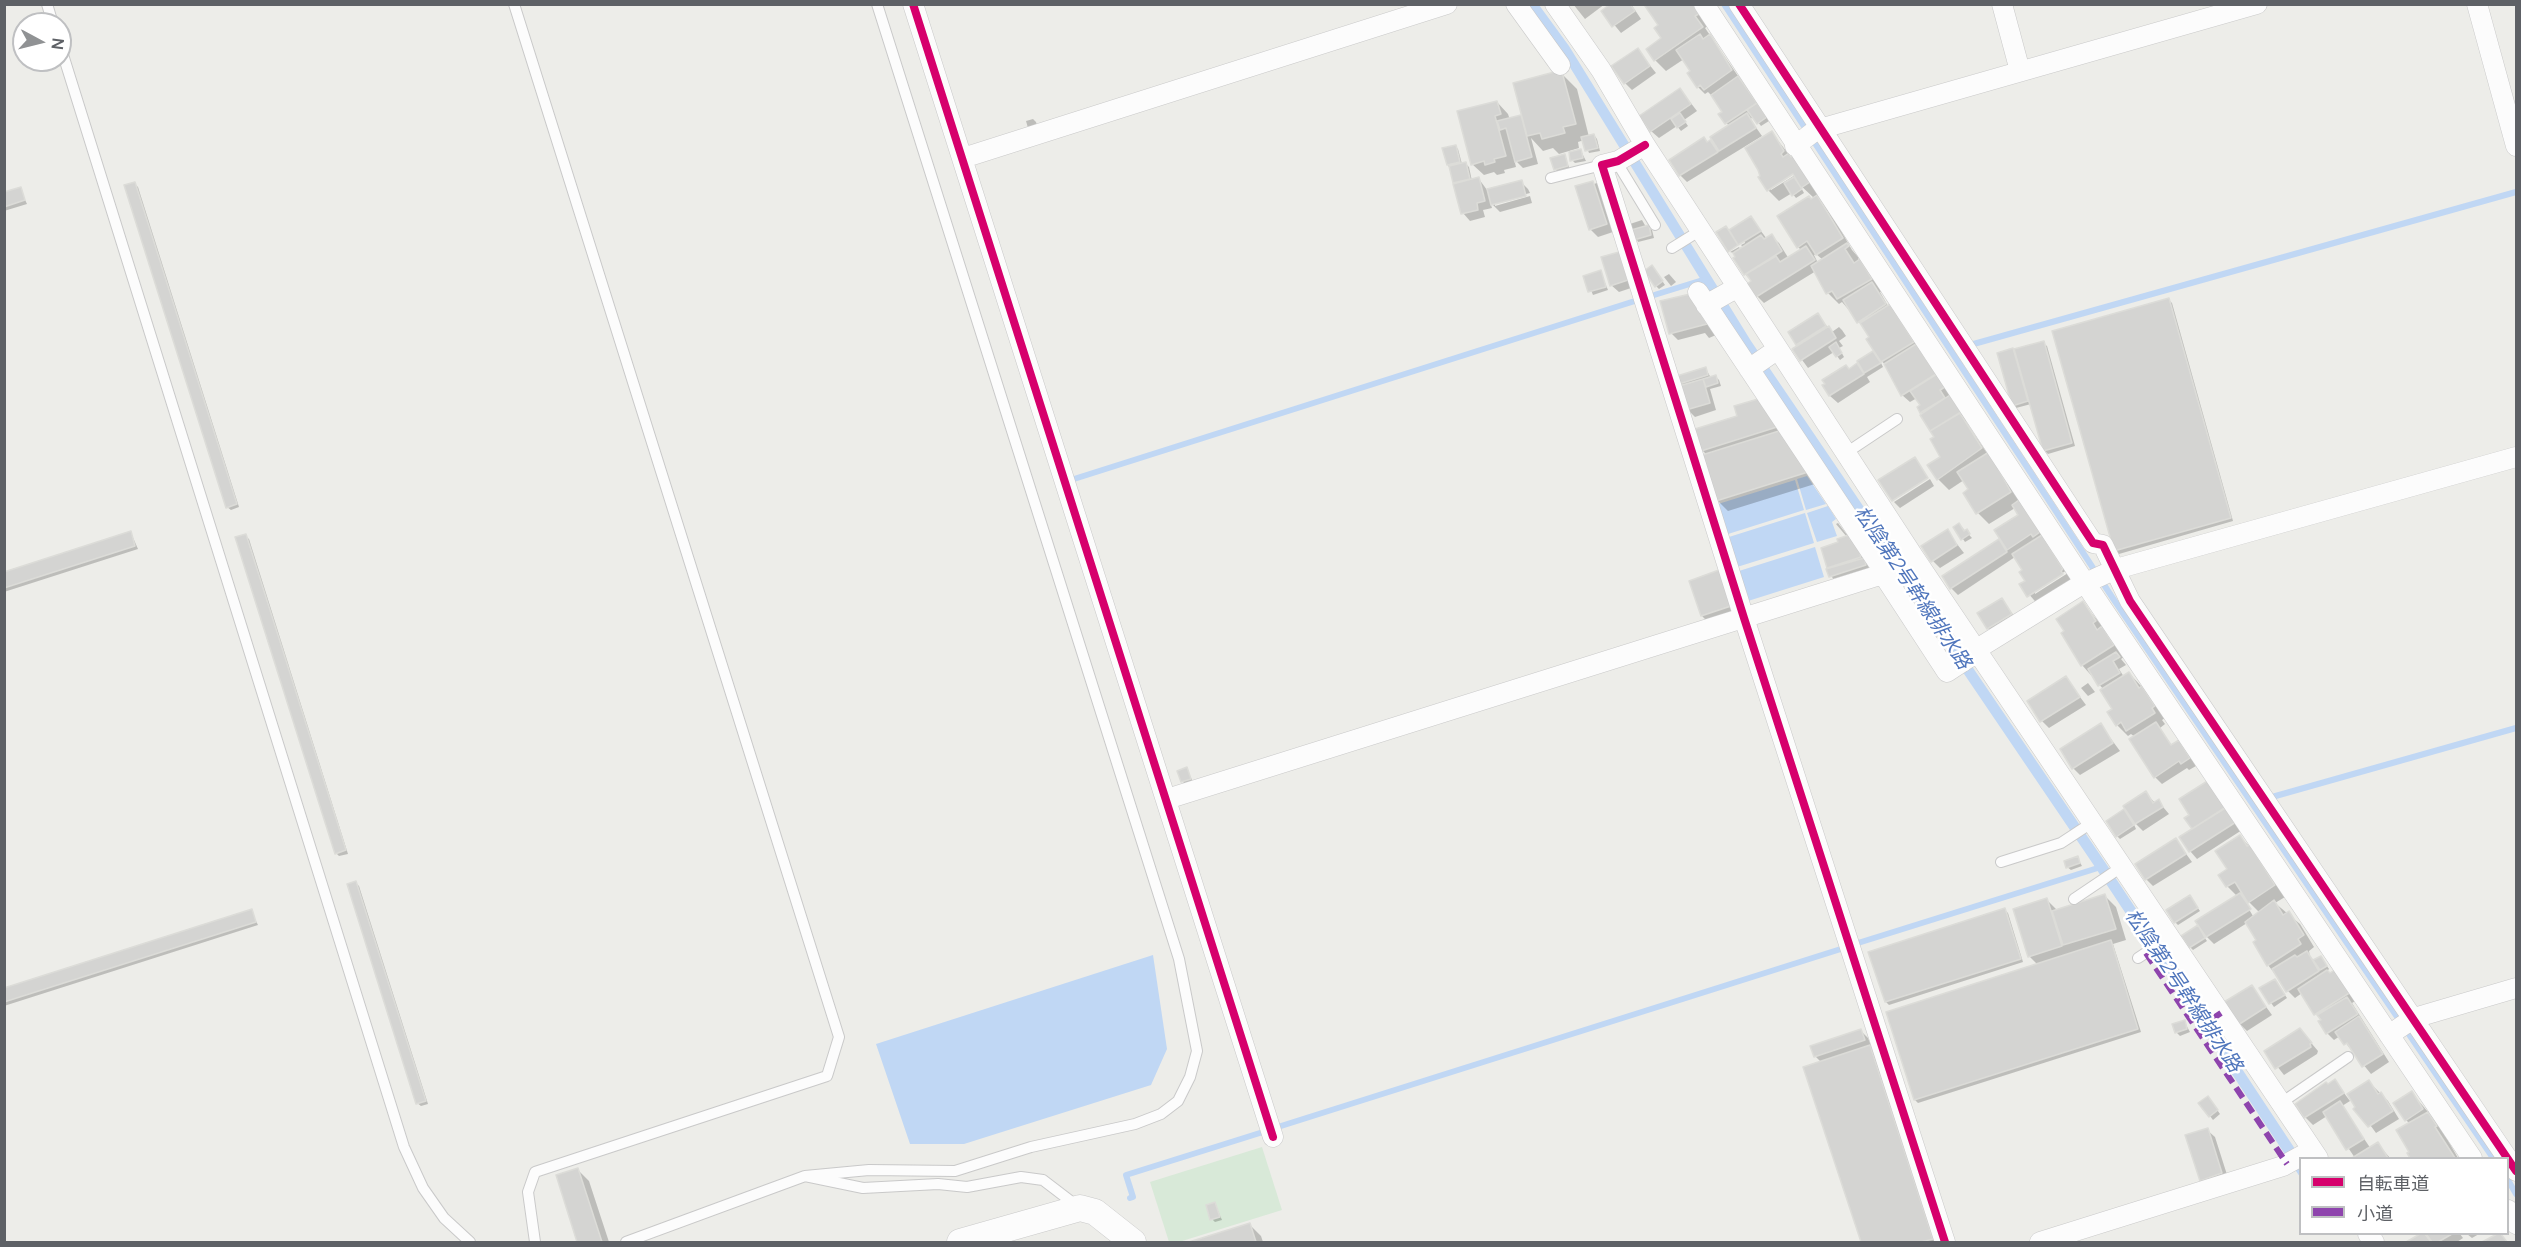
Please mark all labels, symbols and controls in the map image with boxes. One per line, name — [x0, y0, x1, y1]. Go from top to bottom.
north arrow — [12, 12, 72, 72]
text: N — [46, 37, 69, 51]
water label: 松陰第2号幹線排水路 — [1849, 502, 1975, 674]
water label: 松陰第2号幹線排水路 — [2120, 905, 2246, 1077]
legend — [2299, 1157, 2509, 1235]
text: 自転車道 — [2357, 1171, 2429, 1195]
text: 小道 — [2357, 1201, 2393, 1225]

